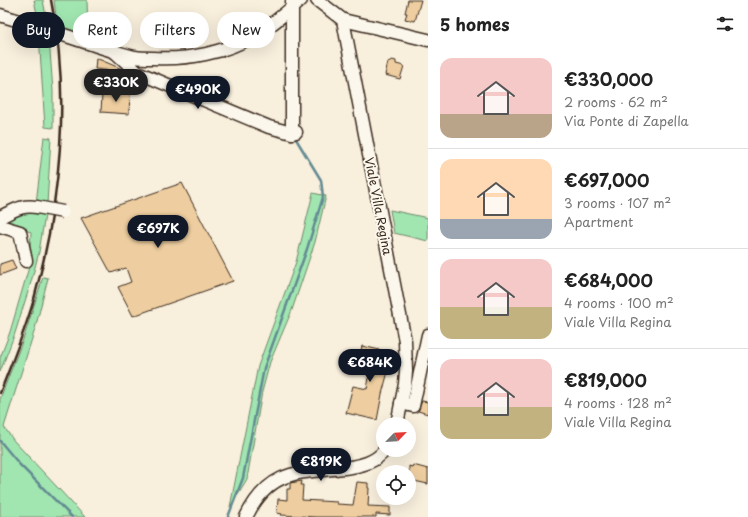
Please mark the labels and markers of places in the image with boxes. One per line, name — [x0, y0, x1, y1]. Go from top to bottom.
pin: €330K — [88, 69, 144, 103]
pin: €490K — [170, 76, 226, 110]
pin: €697K — [130, 215, 186, 249]
pin: €684K — [342, 349, 398, 383]
pin: €819K — [293, 448, 349, 482]

